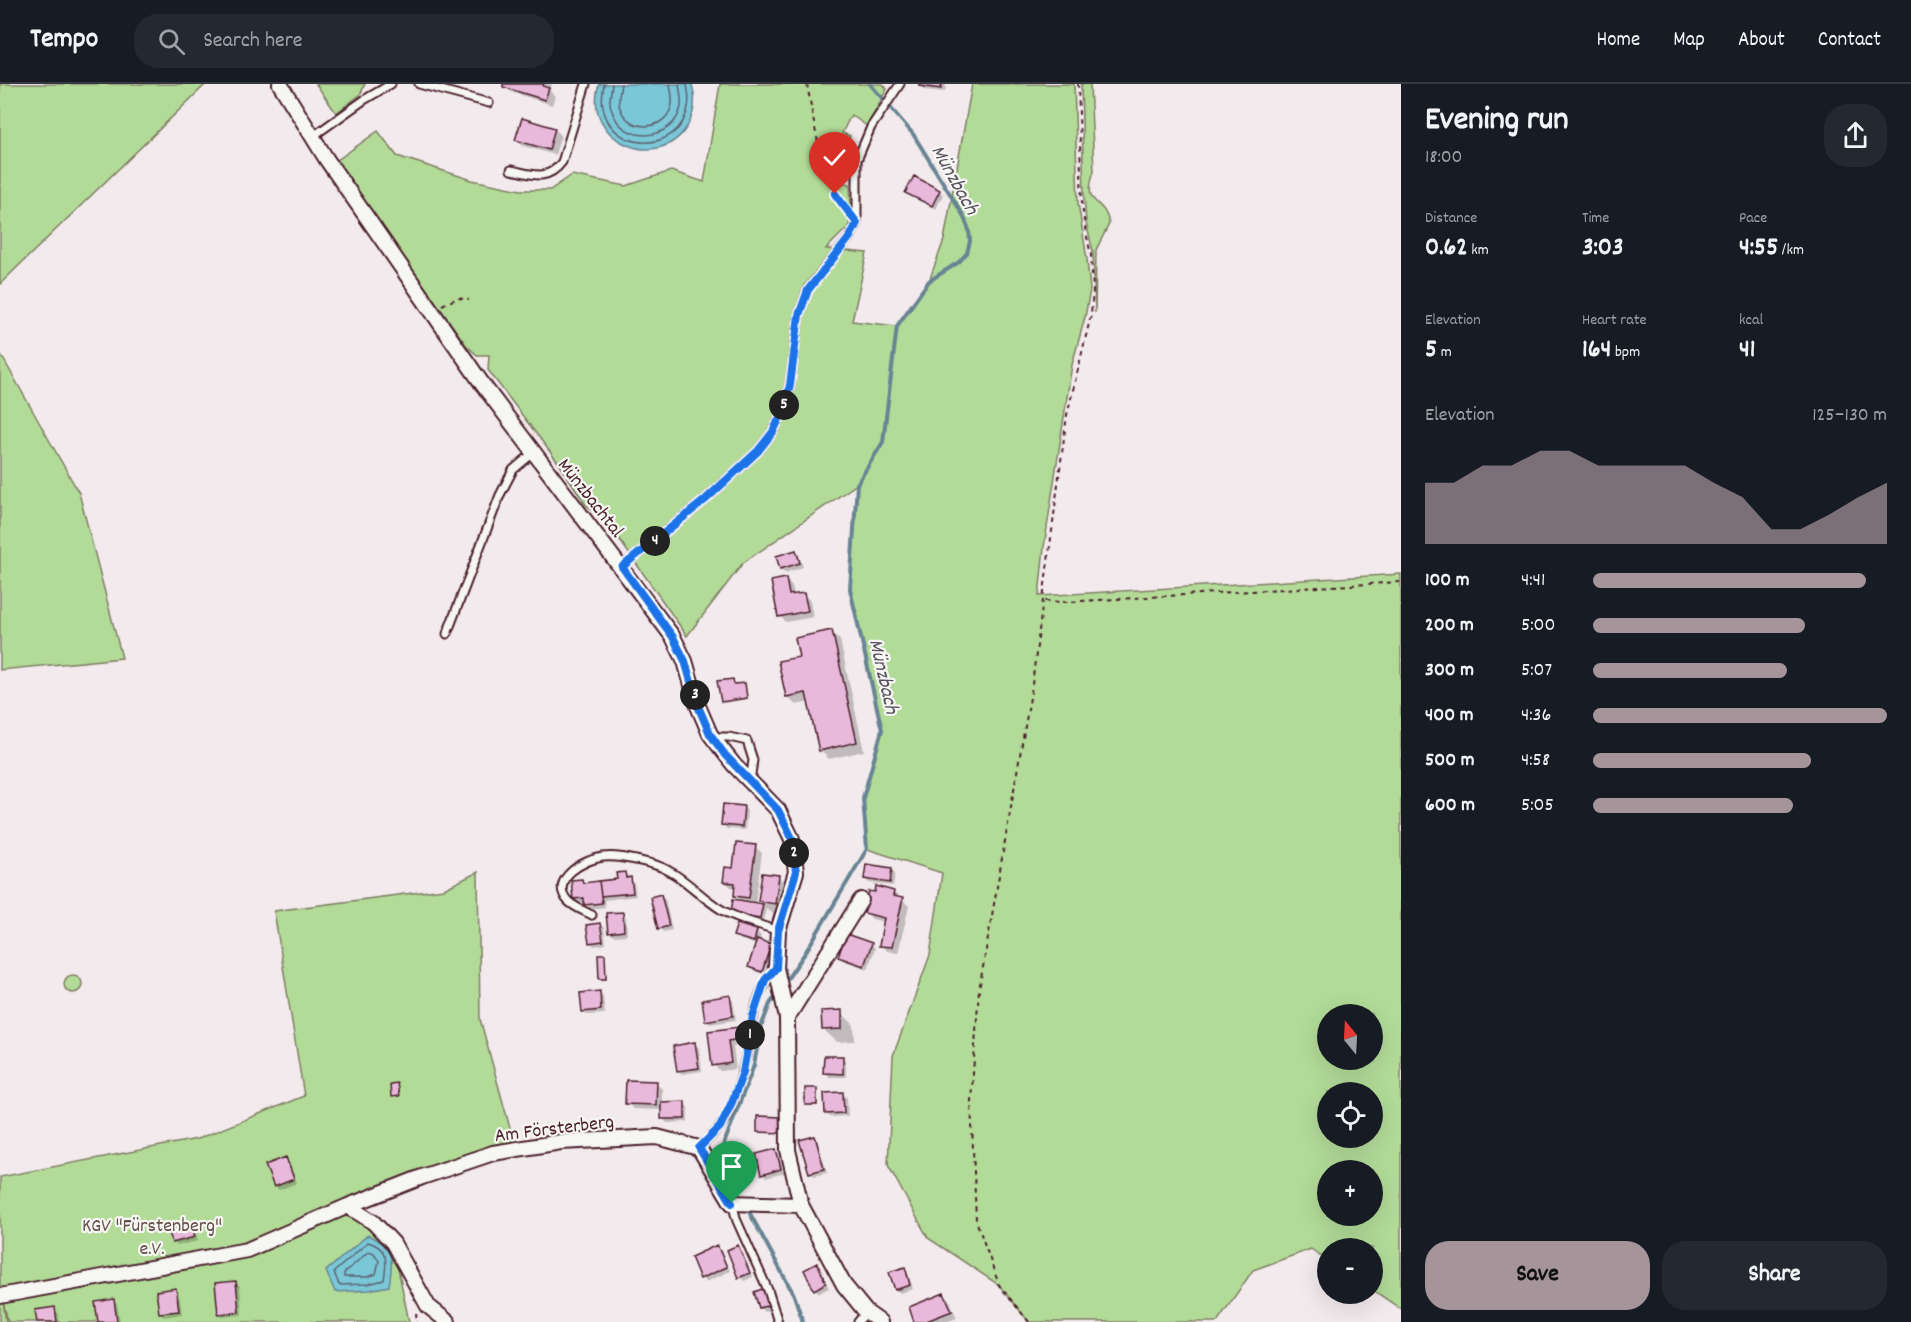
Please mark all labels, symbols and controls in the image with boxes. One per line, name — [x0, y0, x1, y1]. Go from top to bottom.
search box — [134, 14, 554, 68]
text: Tempo — [30, 21, 98, 61]
icon: search — [155, 25, 188, 58]
text: Search here — [203, 26, 303, 57]
text: Home — [1596, 26, 1640, 56]
text: Map — [1673, 26, 1705, 56]
text: About — [1738, 26, 1785, 56]
text: Contact — [1818, 26, 1881, 56]
text: Evening run — [1425, 98, 1569, 145]
button: share — [1824, 104, 1887, 167]
pin — [809, 132, 860, 194]
water label: Münzbach — [922, 140, 986, 222]
icon: check — [818, 141, 851, 174]
text: 18:00 — [1425, 144, 1463, 172]
text: Distance — [1425, 207, 1477, 230]
text: Time — [1582, 207, 1609, 230]
text: Pace — [1739, 207, 1767, 230]
text: 0.62 — [1425, 230, 1468, 267]
text: 3:03 — [1582, 230, 1624, 267]
text: 4:55 — [1739, 230, 1778, 267]
text: km — [1468, 239, 1489, 262]
text: /km — [1778, 239, 1804, 262]
text: Elevation — [1425, 309, 1481, 332]
text: Heart rate — [1582, 309, 1647, 332]
text: kcal — [1739, 309, 1763, 332]
text: 5 — [1425, 332, 1437, 369]
text: 164 — [1582, 332, 1611, 369]
text: 41 — [1739, 332, 1755, 369]
text: m — [1437, 341, 1452, 364]
text: bpm — [1611, 341, 1640, 364]
pin: 5 — [769, 390, 799, 420]
text: 5 — [780, 393, 788, 416]
text: Elevation — [1425, 402, 1495, 430]
text: 125–130 m — [1812, 402, 1887, 430]
street label: Münzbachtal — [550, 453, 630, 545]
pin: 4 — [640, 526, 670, 556]
text: 4 — [652, 529, 658, 552]
text: 100 m — [1425, 567, 1470, 595]
text: 4:41 — [1521, 567, 1545, 595]
text: 200 m — [1425, 612, 1474, 640]
text: 5:00 — [1521, 612, 1555, 640]
water label: Münzbach — [859, 636, 906, 718]
text: 300 m — [1425, 657, 1474, 685]
text: 5:07 — [1521, 657, 1552, 685]
pin: 3 — [680, 680, 710, 710]
text: 3 — [691, 683, 699, 706]
text: 400 m — [1425, 702, 1473, 730]
text: 4:36 — [1521, 702, 1551, 730]
text: 500 m — [1425, 747, 1474, 775]
text: 4:58 — [1521, 747, 1550, 775]
text: 600 m — [1425, 792, 1475, 820]
text: 5:05 — [1521, 792, 1554, 820]
pin: 2 — [779, 838, 809, 868]
text: 2 — [791, 841, 798, 864]
north arrow — [1317, 1004, 1383, 1070]
map controls — [1317, 1004, 1383, 1304]
pin: 1 — [735, 1020, 765, 1050]
text: 1 — [748, 1023, 752, 1046]
button: locate — [1317, 1082, 1383, 1148]
street label: Am Försterberg — [493, 1109, 616, 1151]
pin — [706, 1141, 757, 1203]
icon: arrive — [715, 1150, 748, 1183]
button: + — [1317, 1160, 1383, 1226]
park label: KGV "Fürstenberg" e.V. — [82, 1213, 222, 1264]
button: − — [1317, 1238, 1383, 1304]
button: Save — [1425, 1241, 1650, 1310]
button: Share — [1662, 1241, 1887, 1310]

